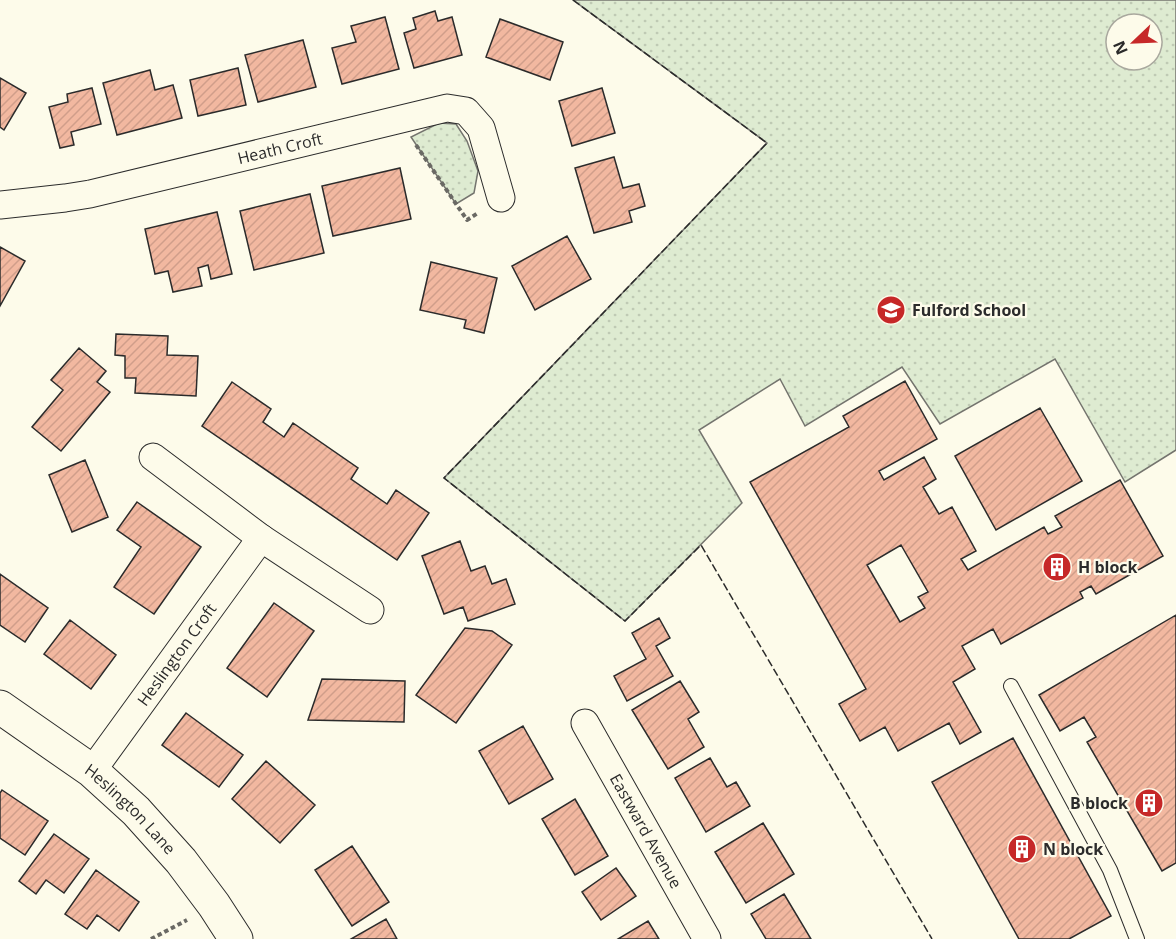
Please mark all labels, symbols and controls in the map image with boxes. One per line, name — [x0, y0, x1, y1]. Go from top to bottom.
north arrow — [1104, 12, 1164, 72]
text: N — [1108, 38, 1133, 58]
street label: Heath Croft — [235, 127, 325, 169]
school or university icon: Fulford School — [875, 294, 907, 326]
place label: Fulford School — [912, 299, 1026, 321]
building icon: H block — [1041, 551, 1073, 583]
place label: H block — [1078, 556, 1138, 578]
street label: Heslington Croft — [132, 599, 221, 710]
street label: Heslington Lane — [81, 758, 181, 859]
street label: Eastward Avenue — [605, 770, 687, 892]
building icon: B block — [1133, 787, 1165, 819]
place label: B block — [1070, 792, 1128, 814]
building icon: N block — [1006, 833, 1038, 865]
place label: N block — [1043, 838, 1103, 860]

